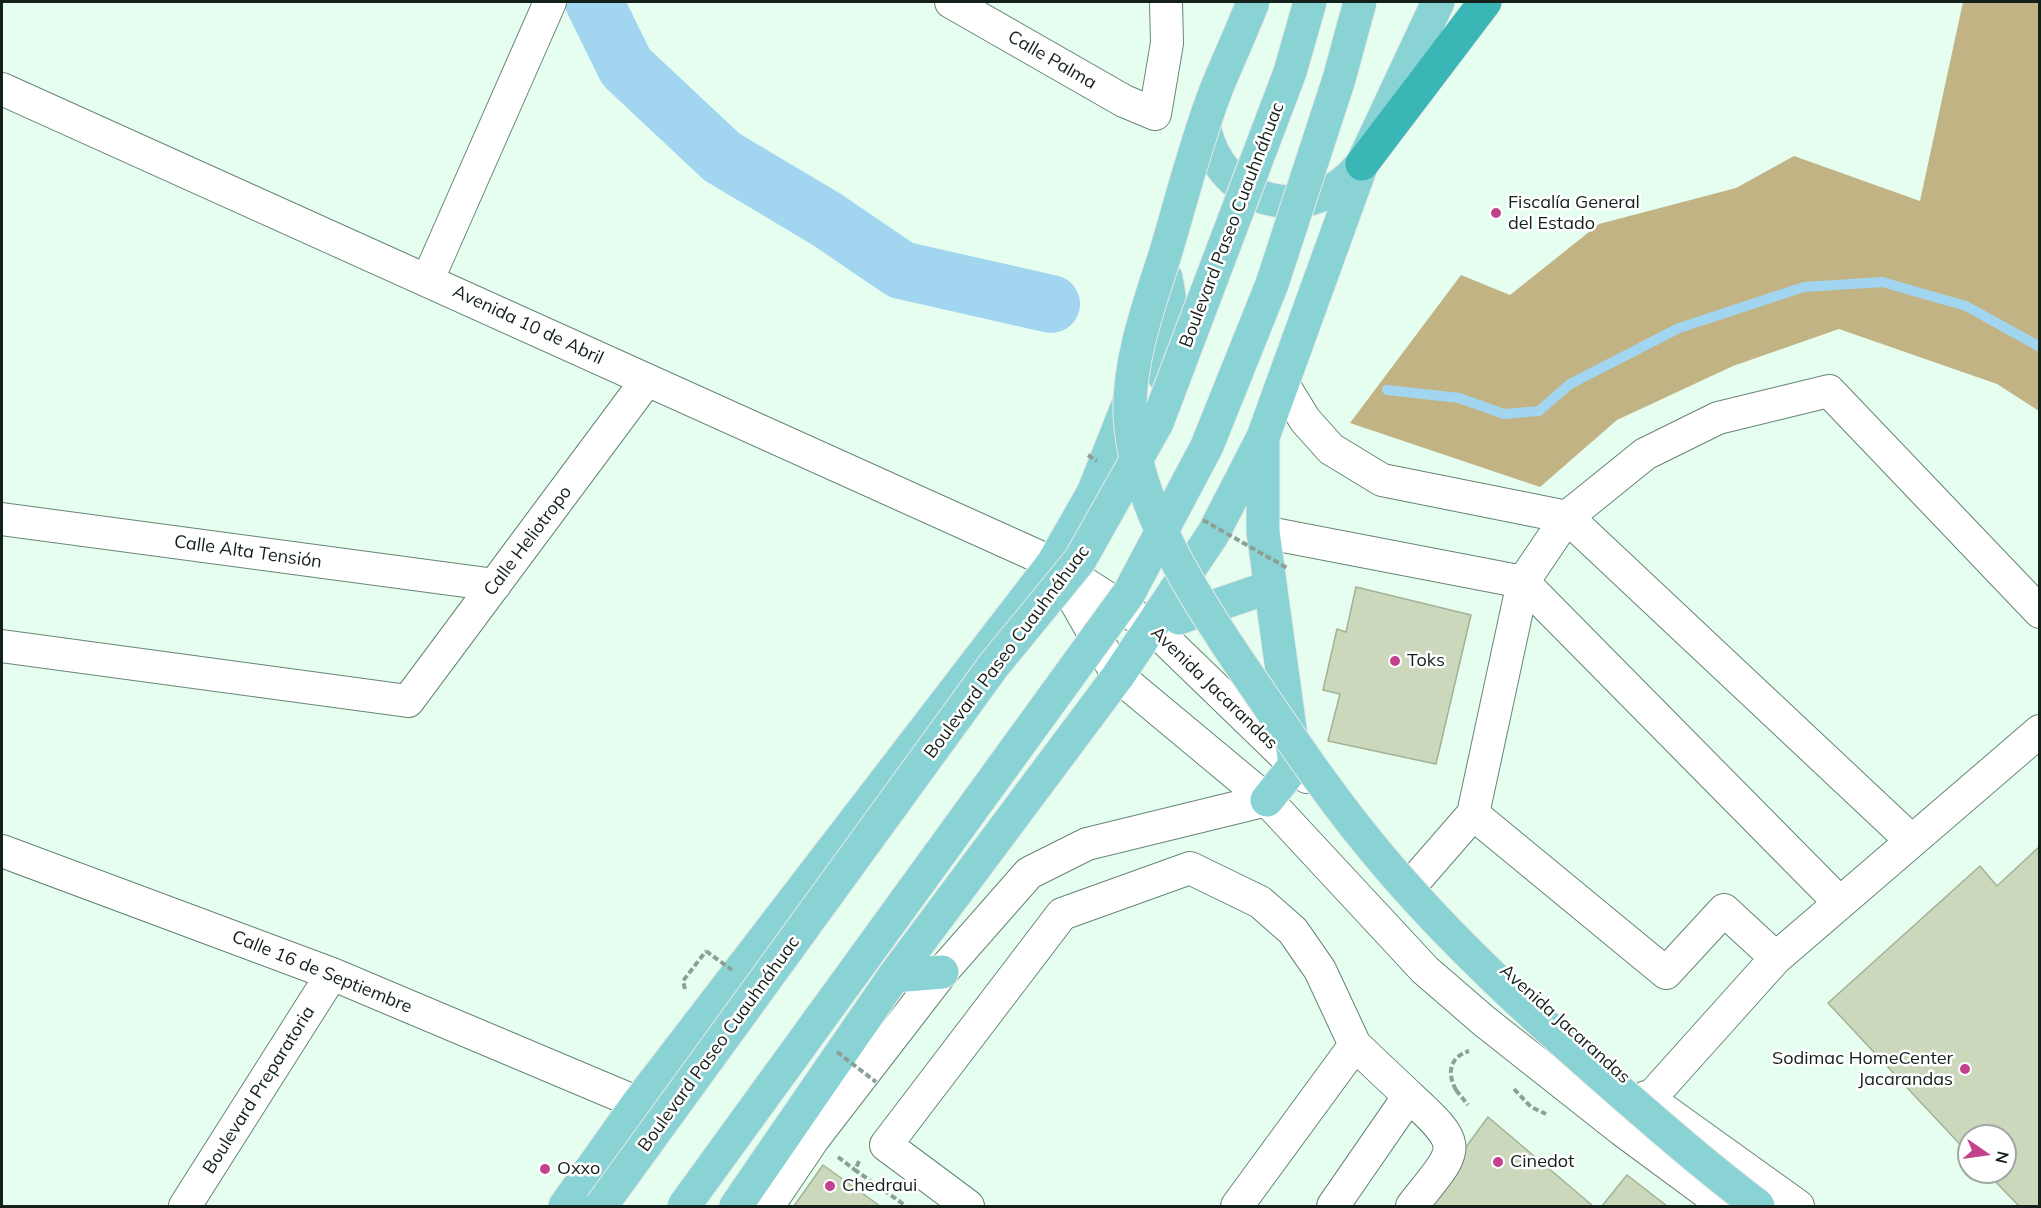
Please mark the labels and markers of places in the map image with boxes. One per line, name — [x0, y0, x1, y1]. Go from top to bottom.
place label: Fiscalía General del Estado — [1508, 192, 1640, 234]
marker: Fiscalía General del Estado — [1489, 206, 1503, 220]
place label: Toks — [1407, 650, 1445, 672]
marker: Toks — [1388, 654, 1402, 668]
place label: Sodimac HomeCenter Jacarandas — [1772, 1048, 1953, 1090]
marker: Sodimac HomeCenter Jacarandas — [1958, 1062, 1972, 1076]
place label: Cinedot — [1510, 1151, 1574, 1173]
marker: Cinedot — [1491, 1155, 1505, 1169]
place label: Oxxo — [557, 1158, 600, 1180]
marker: Oxxo — [538, 1162, 552, 1176]
place label: Chedraui — [842, 1175, 917, 1197]
marker: Chedraui — [823, 1179, 837, 1193]

